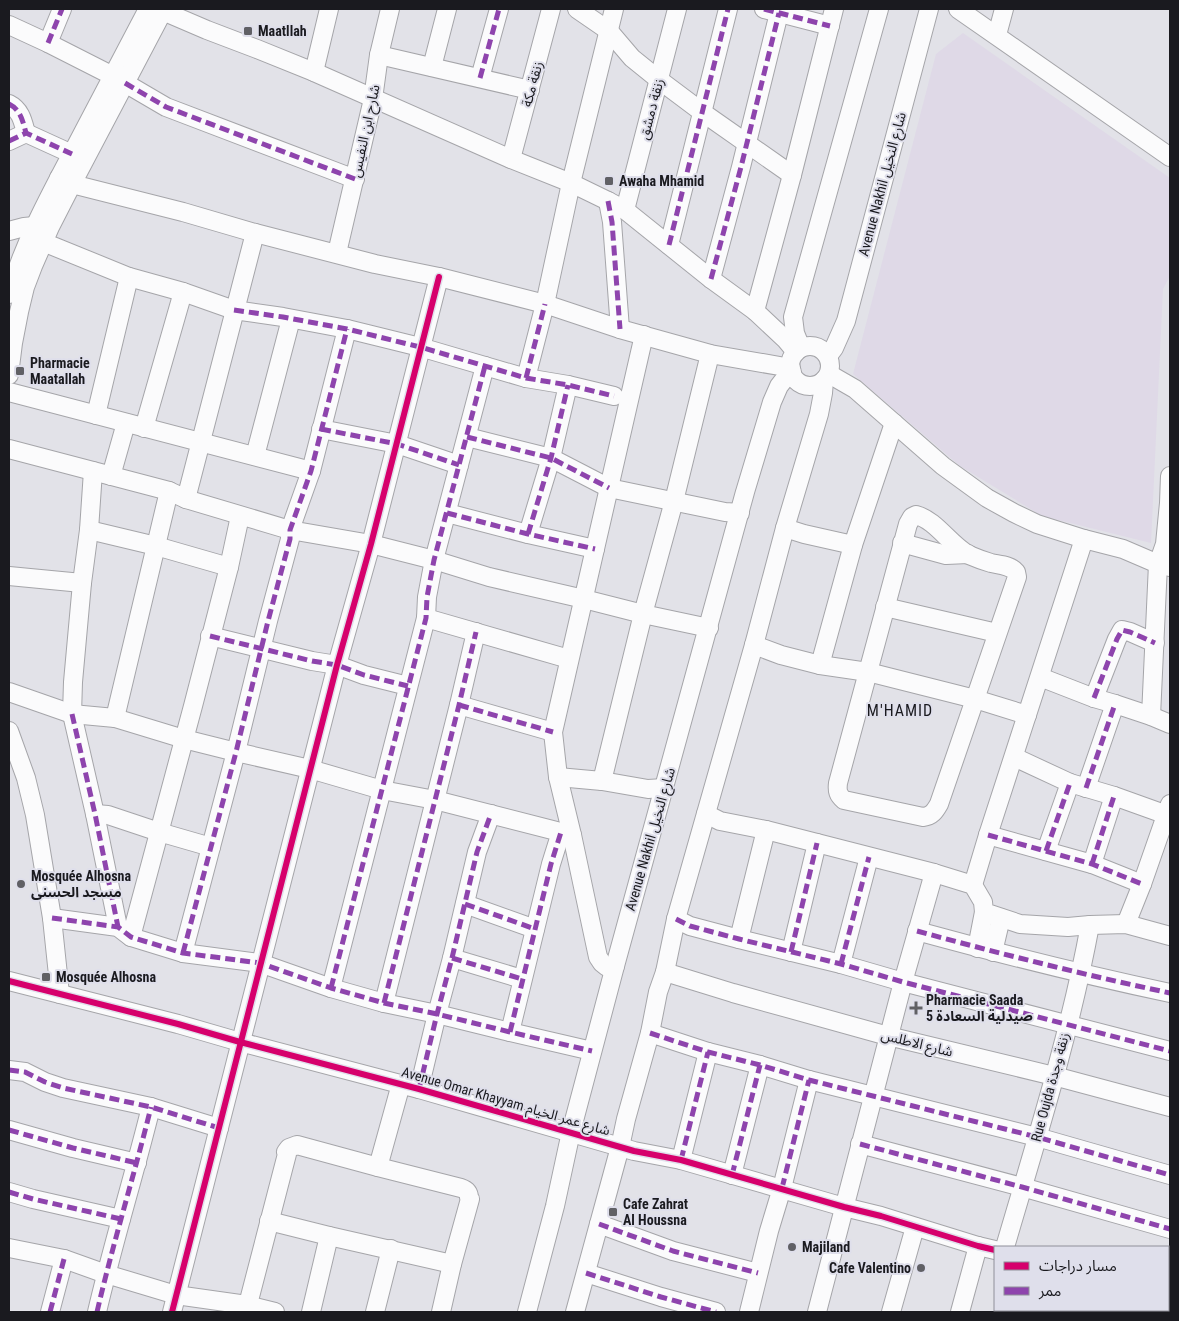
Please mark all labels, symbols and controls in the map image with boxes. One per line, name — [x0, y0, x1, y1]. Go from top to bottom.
place label: Maatllah — [258, 23, 307, 39]
marker: Maatllah — [242, 25, 254, 37]
street label: زنقة مكة — [518, 59, 547, 109]
street label: زنقة دمشق — [635, 77, 669, 142]
street label: شارح ابن النفيس — [347, 83, 386, 180]
street label: Avenue Nakhil شارع النخيل — [855, 110, 912, 258]
place label: Awaha Mhamid — [619, 173, 704, 189]
marker: Awaha Mhamid — [603, 175, 615, 187]
place label: Pharmacie Maatallah — [30, 355, 90, 387]
marker: Pharmacie Maatallah — [14, 365, 26, 377]
district label: M'HAMID — [867, 701, 933, 720]
street label: Avenue Nakhil شارع النخيل — [622, 766, 681, 913]
place label: Mosquée Alhosna مسجد الحسنى — [31, 868, 131, 900]
marker: Mosquée Alhosna مسجد الحسنى — [15, 878, 27, 890]
place label: Mosquée Alhosna — [56, 969, 156, 985]
marker: Mosquée Alhosna — [40, 971, 52, 983]
place label: Pharmacie Saada 5 صيدلية السعادة — [926, 992, 1033, 1024]
marker: Pharmacie Saada 5 صيدلية السعادة — [910, 1002, 922, 1014]
street label: شارع الاطلس — [879, 1026, 955, 1063]
street label: Rue Oujda زنقة وجدة — [1028, 1031, 1073, 1144]
street label: Avenue Omar Khayyam شارع عمر الخيام — [399, 1064, 612, 1141]
place label: Cafe Zahrat Al Houssna — [623, 1196, 688, 1228]
marker: Cafe Zahrat Al Houssna — [607, 1206, 619, 1218]
place label: Majiland — [802, 1239, 850, 1255]
marker: Majiland — [786, 1241, 798, 1253]
legend — [994, 1246, 1169, 1311]
text: مسار دراجات — [1039, 1257, 1117, 1275]
place label: Cafe Valentino — [829, 1260, 911, 1276]
marker: Cafe Valentino — [915, 1262, 927, 1274]
text: ممر — [1038, 1282, 1062, 1300]

